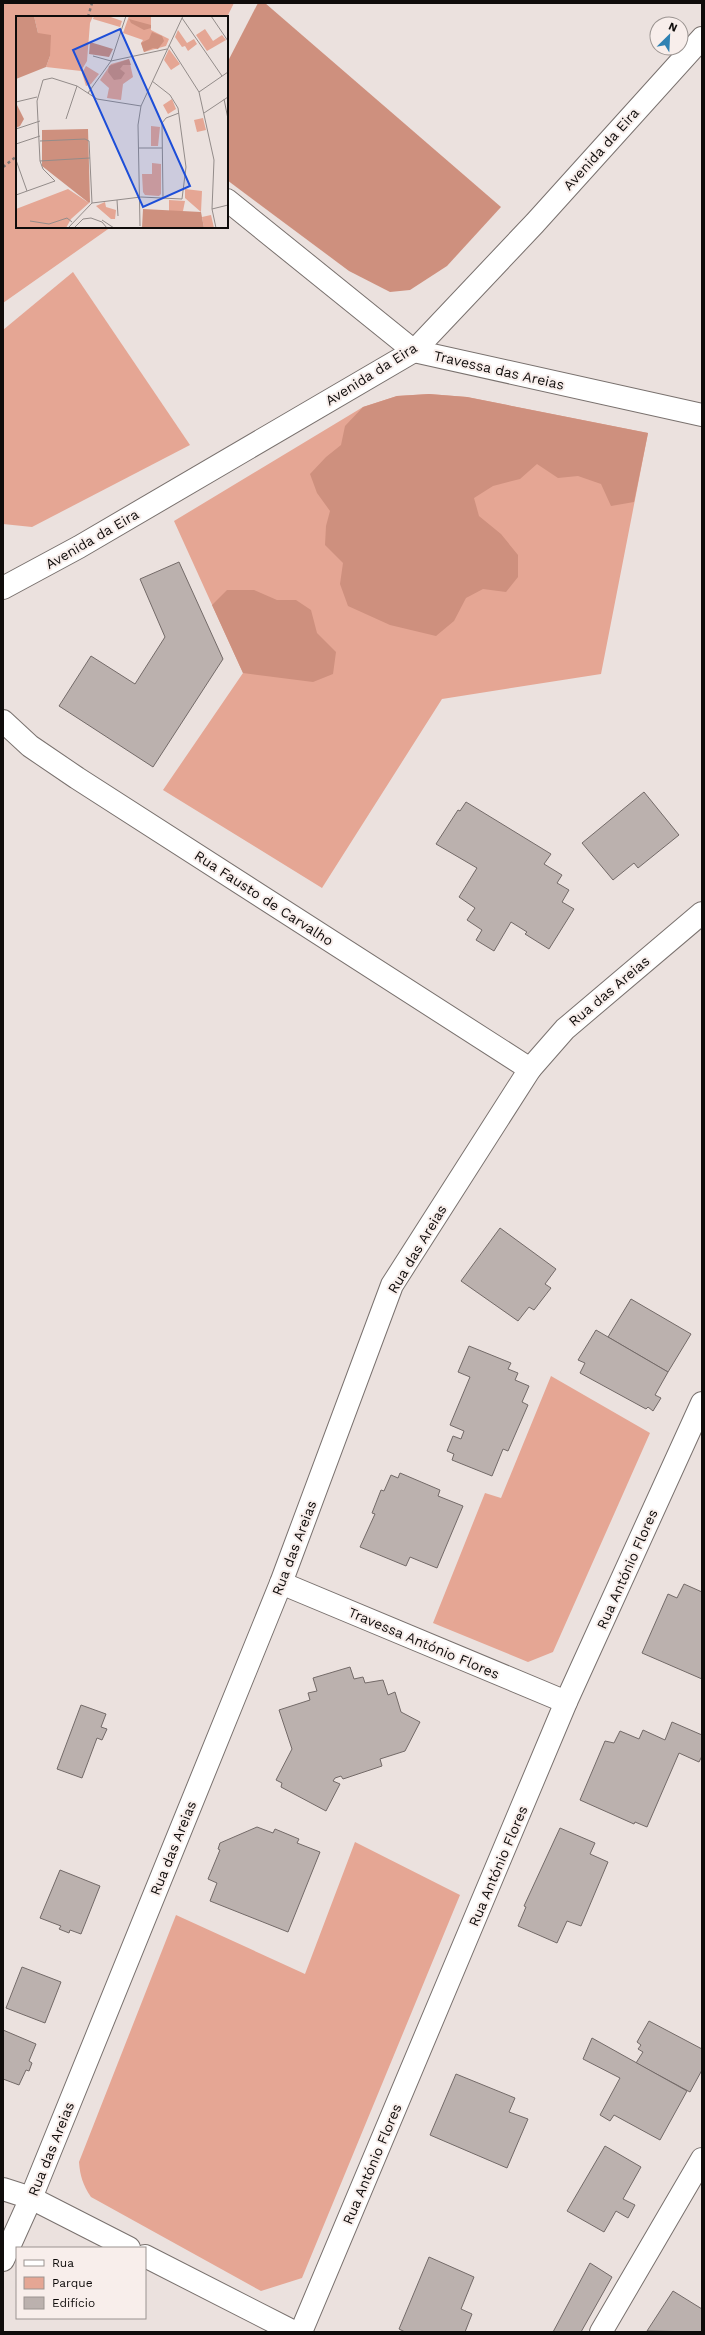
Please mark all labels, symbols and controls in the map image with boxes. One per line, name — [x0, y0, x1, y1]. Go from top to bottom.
inset map — [16, 16, 228, 228]
north arrow — [649, 16, 689, 56]
text: N — [666, 20, 679, 35]
street label: Avenida da Eira — [560, 105, 642, 193]
street label: Avenida da Eira — [322, 339, 420, 409]
street label: Travessa das Areias — [432, 347, 566, 393]
street label: Avenida da Eira — [43, 506, 141, 572]
street label: Rua Fausto de Carvalho — [192, 847, 336, 949]
street label: Rua das Areias — [565, 953, 653, 1029]
street label: Rua das Areias — [384, 1202, 450, 1296]
street label: Rua das Areias — [269, 1498, 319, 1598]
street label: Rua António Flores — [593, 1507, 661, 1631]
street label: Travessa António Flores — [346, 1604, 502, 1682]
street label: Rua das Areias — [147, 1799, 199, 1897]
street label: Rua António Flores — [465, 1803, 531, 1929]
street label: Rua das Areias — [25, 2100, 77, 2198]
street label: Rua António Flores — [339, 2101, 405, 2227]
legend — [16, 2247, 146, 2319]
text: Rua — [52, 2256, 74, 2270]
text: Parque — [52, 2276, 93, 2290]
text: Edifício — [52, 2296, 95, 2310]

